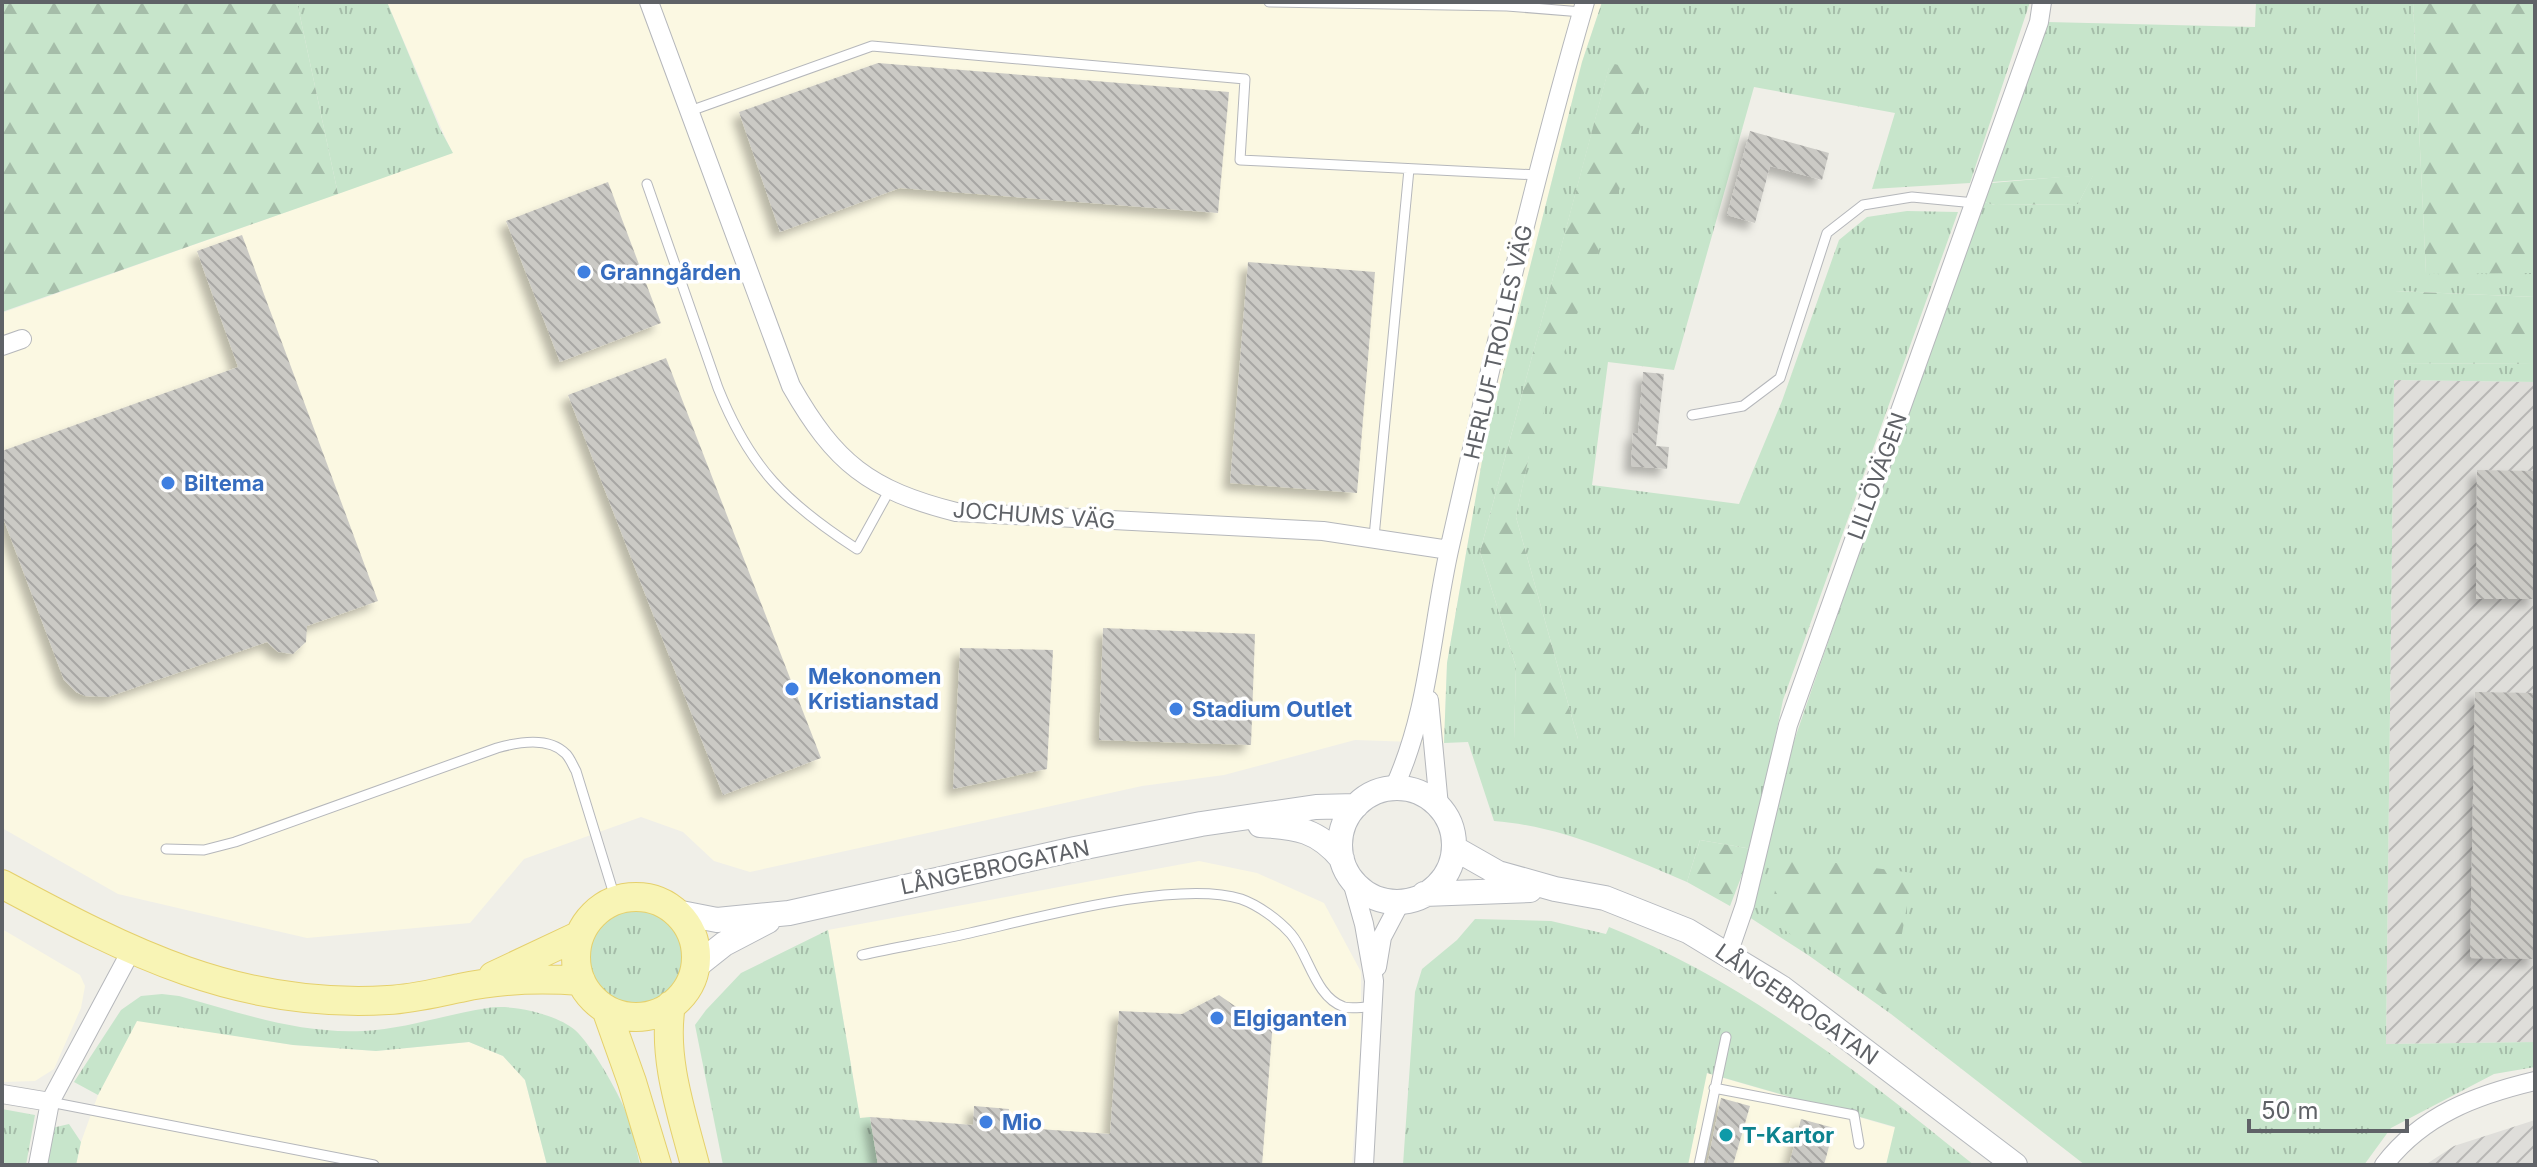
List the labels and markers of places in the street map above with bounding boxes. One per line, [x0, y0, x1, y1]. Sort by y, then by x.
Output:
place label: Granngården [600, 259, 741, 285]
marker: Granngården [575, 263, 593, 281]
place label: Biltema [184, 470, 265, 496]
marker: Biltema [159, 474, 177, 492]
place label: Mekonomen Kristianstad [808, 663, 941, 714]
marker: Mekonomen Kristianstad [783, 680, 801, 698]
place label: Stadium Outlet [1192, 696, 1352, 722]
marker: Stadium Outlet [1167, 700, 1185, 718]
place label: Elgiganten [1233, 1005, 1347, 1031]
marker: Elgiganten [1208, 1009, 1226, 1027]
place label: Mio [1002, 1109, 1042, 1135]
marker: Mio [977, 1113, 995, 1131]
place label: T-Kartor [1742, 1122, 1834, 1148]
marker: T-Kartor [1717, 1126, 1735, 1144]

